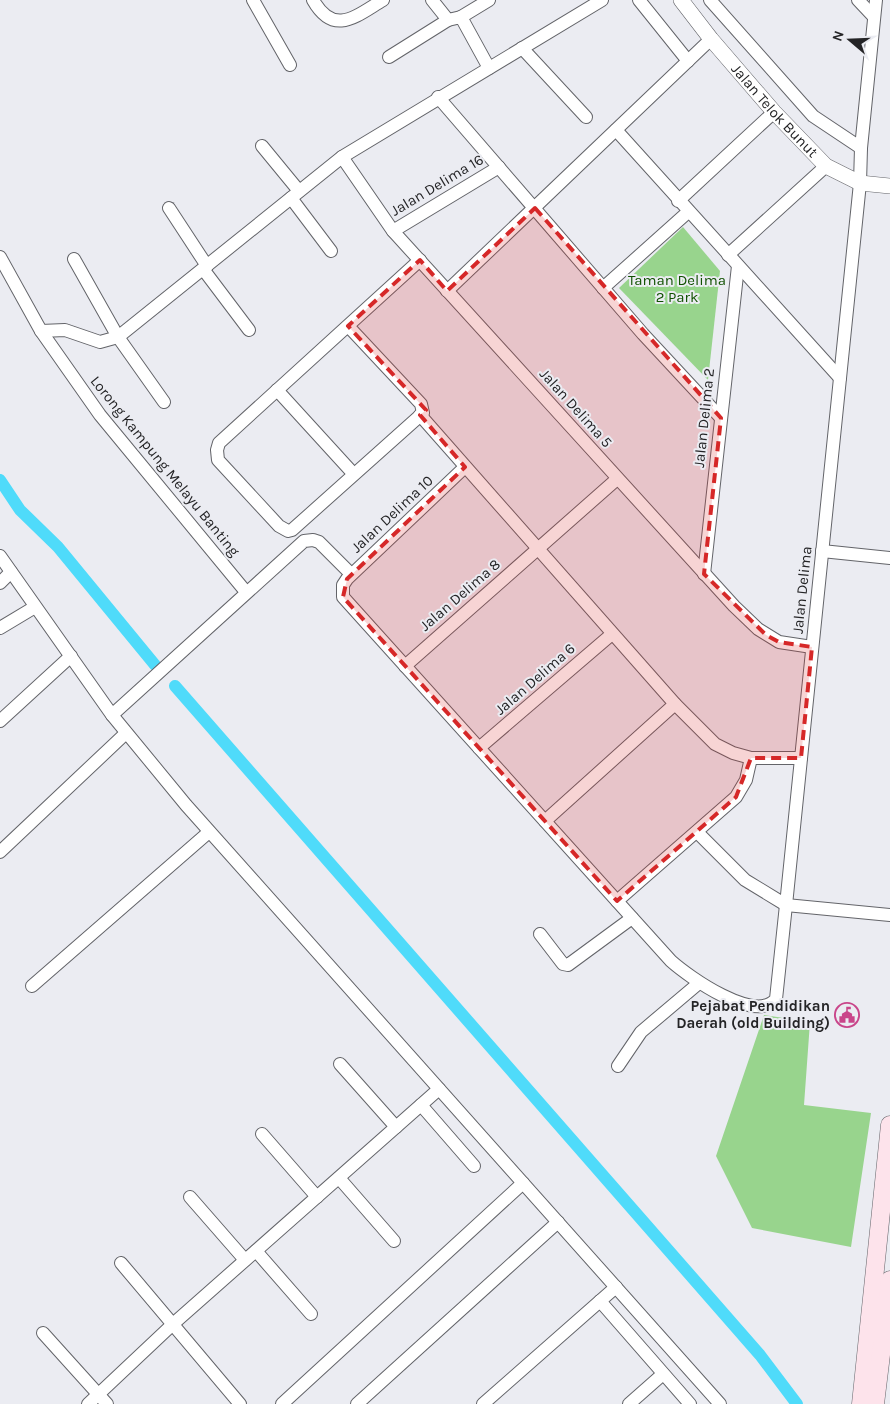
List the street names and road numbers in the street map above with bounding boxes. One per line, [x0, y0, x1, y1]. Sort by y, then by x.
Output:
street label: Jalan Telok Bunut [728, 60, 822, 161]
street label: Jalan Delima 16 [387, 150, 487, 220]
street label: Jalan Delima 5 [536, 365, 616, 451]
street label: Jalan Delima 2 [690, 367, 718, 469]
street label: Lorong Kampung Melayu Banting [87, 372, 244, 560]
street label: Jalan Delima 10 [347, 471, 437, 557]
street label: Jalan Delima [788, 545, 816, 635]
street label: Jalan Delima 8 [416, 555, 504, 635]
street label: Jalan Delima 6 [491, 639, 579, 719]

